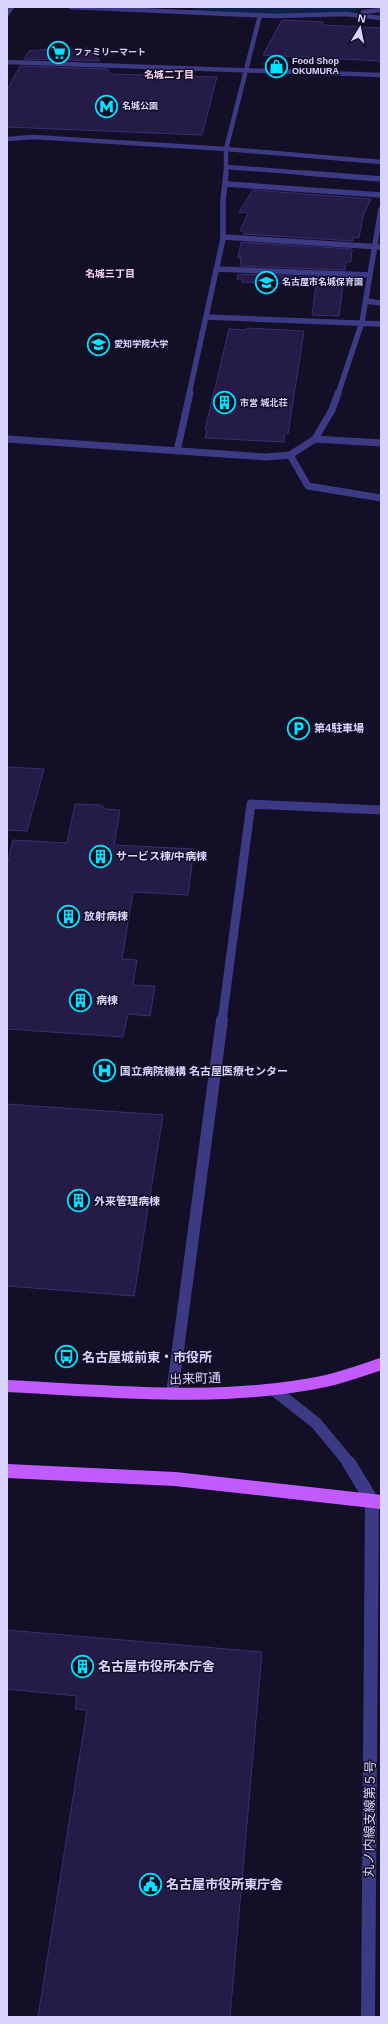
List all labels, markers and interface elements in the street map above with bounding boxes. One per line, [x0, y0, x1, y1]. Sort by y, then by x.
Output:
north arrow [340, 8, 380, 48]
text: N [357, 12, 367, 25]
supermarket icon: ファミリーマート [45, 39, 71, 65]
place label: ファミリーマート [74, 47, 146, 57]
shop icon: Food Shop OKUMURA [264, 53, 290, 79]
place label: Food Shop OKUMURA [292, 56, 339, 76]
district label: 名城二丁目 [144, 69, 194, 80]
metro station icon: 名城公園 [94, 93, 120, 119]
place label: 名城公園 [122, 100, 158, 111]
district label: 名城三丁目 [85, 268, 135, 279]
school or university icon: 名古屋市名城保育園 [254, 269, 280, 295]
place label: 名古屋市名城保育園 [282, 276, 363, 287]
school or university icon: 愛知学院大学 [86, 331, 112, 357]
place label: 愛知学院大学 [114, 339, 168, 349]
building icon: 市営 城北荘 [212, 390, 238, 416]
place label: 市営 城北荘 [240, 397, 288, 408]
parking icon: 第4駐車場 [285, 715, 311, 741]
place label: 第4駐車場 [314, 722, 364, 734]
building icon: サービス棟/中病棟 [88, 843, 114, 869]
place label: サービス棟/中病棟 [116, 850, 207, 862]
building icon: 放射病棟 [55, 903, 81, 929]
place label: 放射病棟 [84, 910, 128, 922]
building icon: 病棟 [67, 987, 93, 1013]
place label: 病棟 [96, 994, 118, 1006]
hospital icon: 国立病院機構 名古屋医療センター [92, 1058, 118, 1084]
place label: 国立病院機構 名古屋医療センター [120, 1065, 288, 1077]
building icon: 外来管理病棟 [65, 1188, 91, 1214]
place label: 外来管理病棟 [94, 1195, 160, 1207]
bus stop icon: 名古屋城前東・市役所 [53, 1344, 79, 1370]
place label: 名古屋城前東・市役所 [82, 1350, 212, 1365]
street label: 出来町通 [169, 1370, 221, 1387]
building icon: 名古屋市役所本庁舎 [69, 1653, 95, 1679]
place label: 名古屋市役所本庁舎 [98, 1659, 215, 1674]
street label: 丸ノ内線支線第５号 [361, 1760, 378, 1878]
public building icon: 名古屋市役所東庁舎 [137, 1871, 163, 1897]
place label: 名古屋市役所東庁舎 [166, 1877, 283, 1892]

